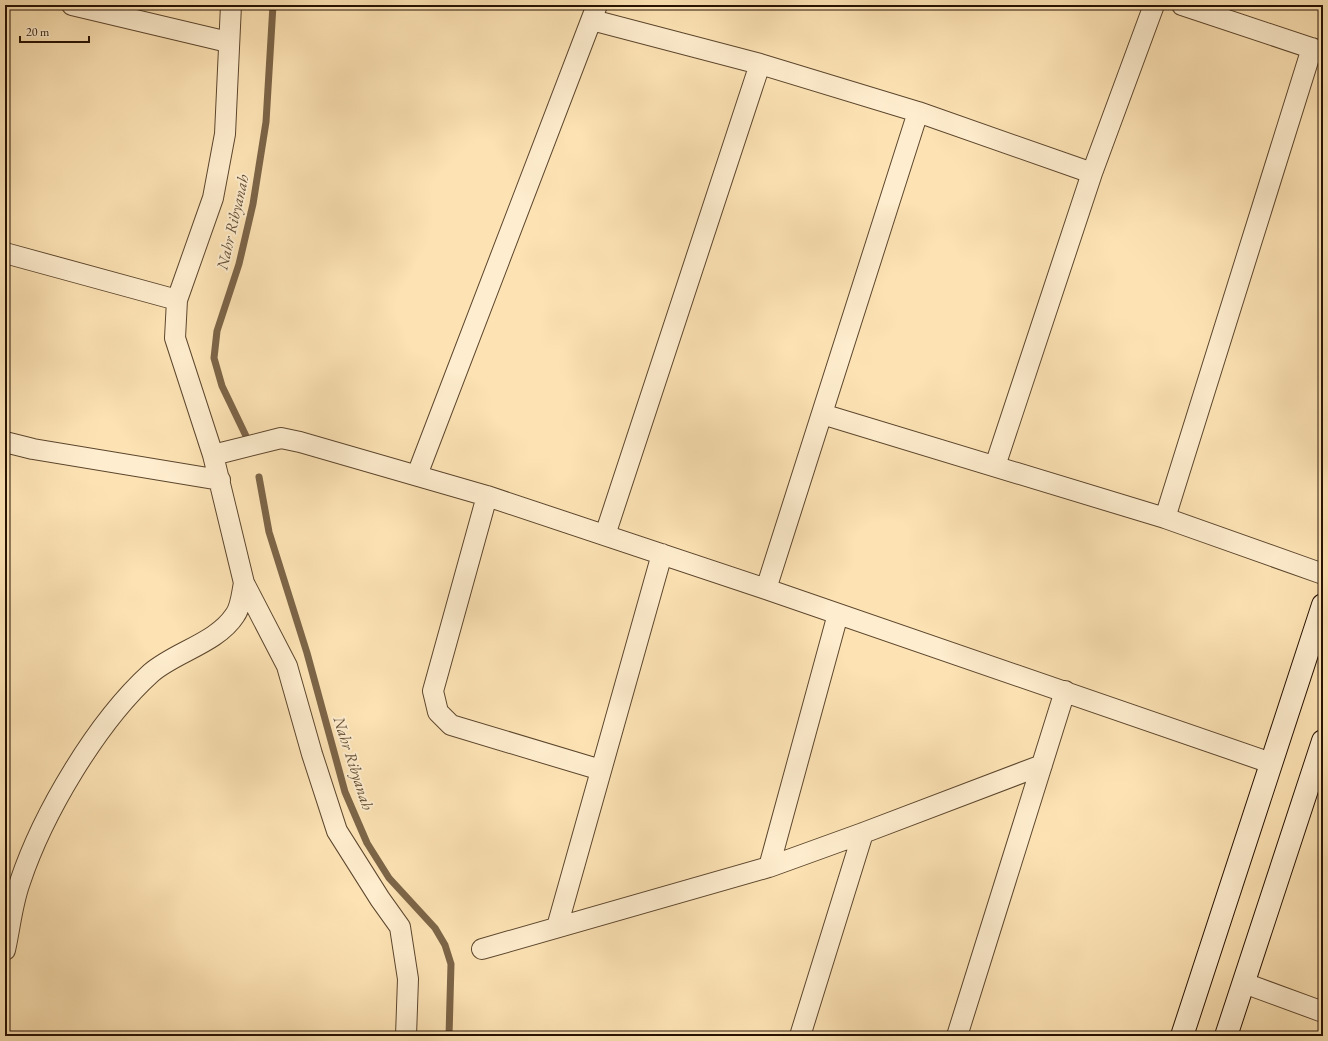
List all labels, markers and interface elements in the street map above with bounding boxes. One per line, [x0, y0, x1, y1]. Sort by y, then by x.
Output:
scale bar [20, 18, 89, 44]
text: 20 m [26, 24, 50, 40]
water label: Nahr Ribyanah [211, 172, 254, 273]
water label: Nahr Ribyanah [328, 713, 379, 813]

